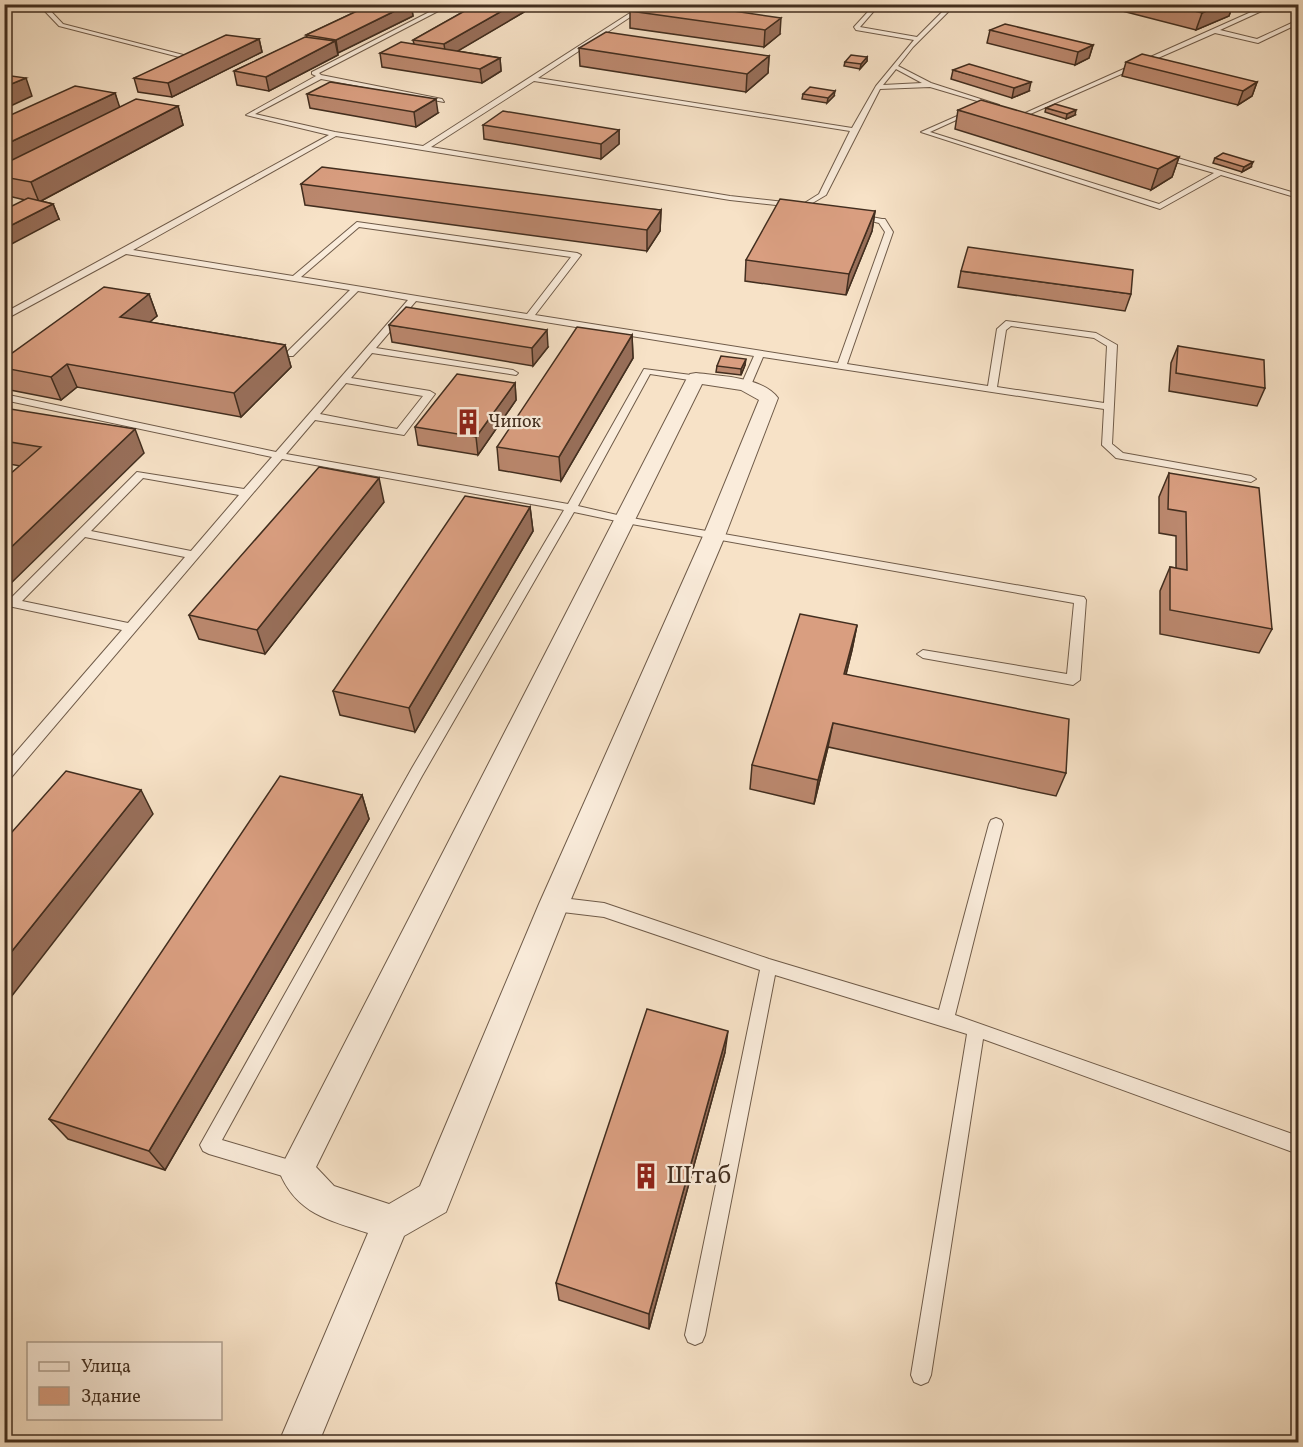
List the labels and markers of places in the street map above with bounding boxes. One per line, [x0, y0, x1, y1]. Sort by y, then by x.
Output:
building icon: Чипок [453, 407, 483, 437]
place label: Чипок [488, 410, 542, 435]
place label: Штаб [666, 1158, 731, 1194]
building icon: Штаб [631, 1161, 661, 1191]

